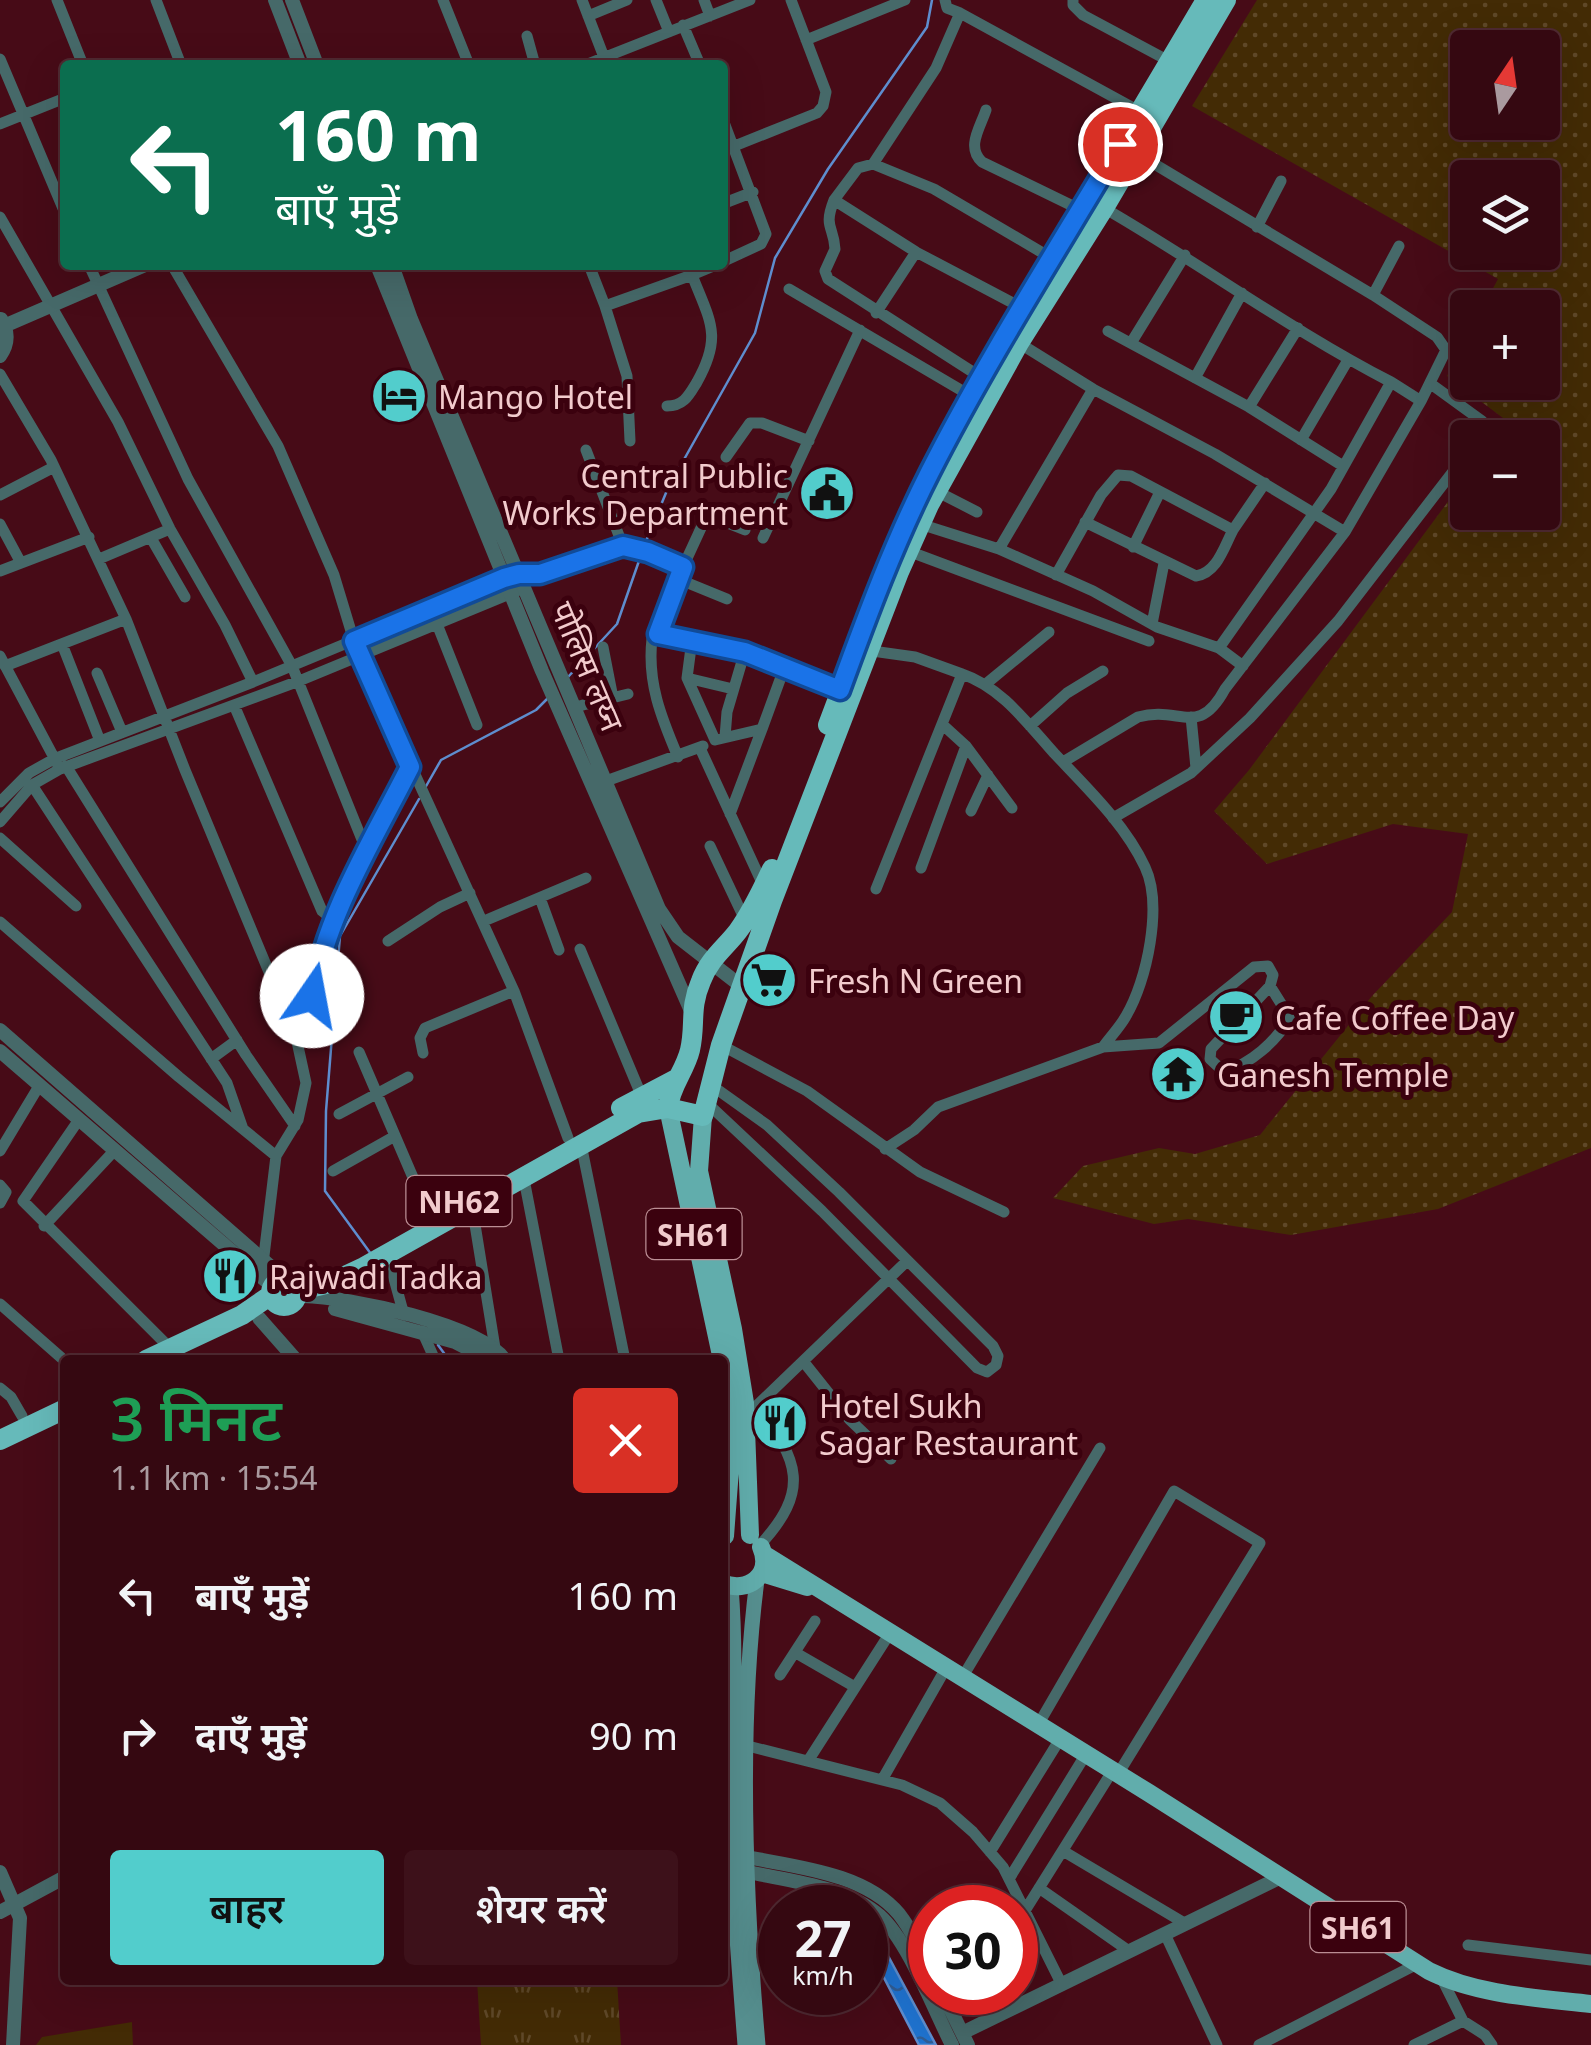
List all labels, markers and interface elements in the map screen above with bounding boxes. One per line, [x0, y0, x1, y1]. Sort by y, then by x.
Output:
north arrow [1450, 30, 1560, 140]
map controls [1450, 30, 1560, 530]
text: 160 m [275, 86, 482, 182]
icon: left [110, 100, 240, 230]
pin [1078, 102, 1163, 187]
icon: arrive [1093, 117, 1148, 172]
button: layers [1450, 160, 1560, 270]
text: बाएँ मुड़ें [275, 177, 400, 238]
button: + [1450, 290, 1560, 400]
hotel icon: Mango Hotel [369, 366, 429, 426]
place label: Mango Hotel [438, 375, 633, 418]
button: − [1450, 420, 1560, 530]
place label: Central Public Works Department [502, 454, 788, 534]
public building icon: Central Public Works Department [797, 463, 857, 523]
street label: पोलिस लय्न [542, 595, 635, 738]
position arrow [260, 944, 364, 1048]
supermarket icon: Fresh N Green [739, 950, 799, 1010]
place label: Fresh N Green [808, 959, 1023, 1002]
cafe icon: Cafe Coffee Day [1206, 987, 1266, 1047]
place label: Cafe Coffee Day [1275, 996, 1515, 1039]
temple icon: Ganesh Temple [1148, 1044, 1208, 1104]
place label: Ganesh Temple [1217, 1053, 1449, 1096]
road number: NH62 [406, 1176, 512, 1226]
road number: SH61 [646, 1209, 742, 1259]
restaurant icon: Rajwadi Tadka [200, 1246, 260, 1306]
place label: Rajwadi Tadka [269, 1255, 482, 1298]
text: 3 मिनट [110, 1377, 282, 1459]
place label: Hotel Sukh Sagar Restaurant [819, 1384, 1078, 1464]
button: close [573, 1388, 678, 1493]
restaurant icon: Hotel Sukh Sagar Restaurant [750, 1393, 810, 1453]
text: 1.1 km · 15:54 [110, 1456, 318, 1499]
icon: left [110, 1568, 165, 1623]
text: बाएँ मुड़ें [195, 1569, 309, 1621]
text: 160 m [567, 1569, 678, 1621]
icon: right [110, 1708, 165, 1763]
text: दाएँ मुड़ें [195, 1709, 307, 1761]
text: 90 m [589, 1709, 678, 1761]
button: बाहर [110, 1850, 384, 1965]
button: शेयर करें [404, 1850, 678, 1965]
speed limit sign: 30 [908, 1885, 1038, 2015]
road number: SH61 [1310, 1902, 1406, 1952]
text: 27 [794, 1904, 852, 1972]
text: km/h [792, 1958, 854, 1992]

